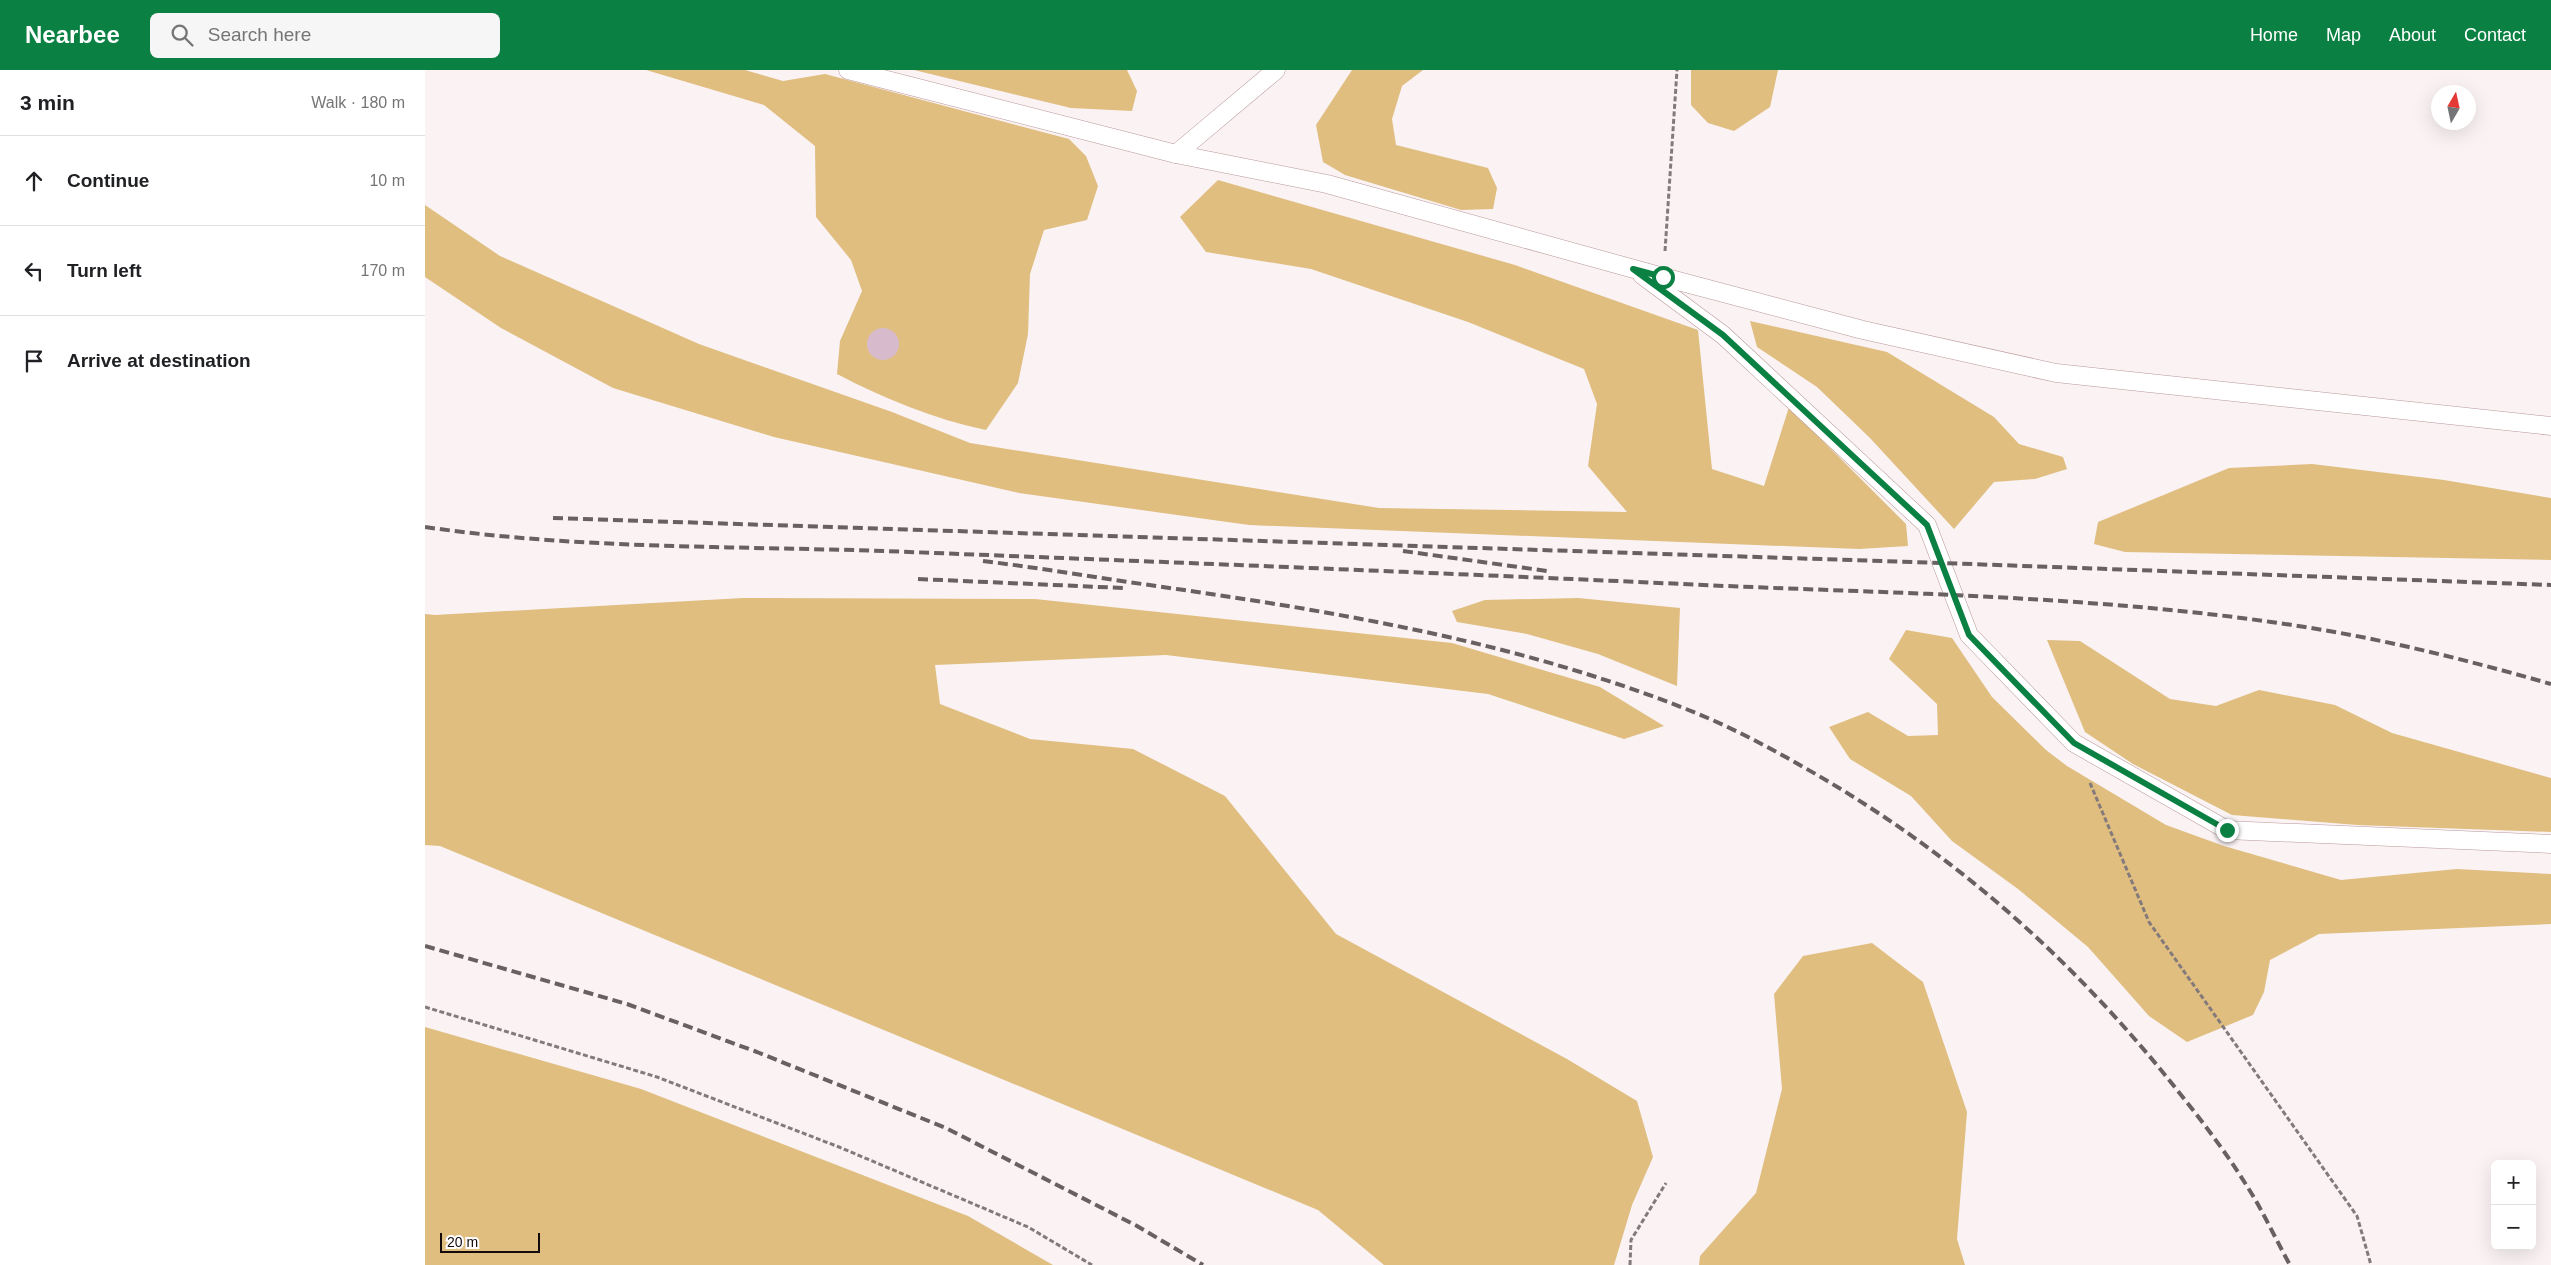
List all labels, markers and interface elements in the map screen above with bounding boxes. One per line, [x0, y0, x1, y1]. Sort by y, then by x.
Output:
search box [150, 13, 500, 58]
text: Nearbee [25, 21, 120, 48]
icon: search [168, 21, 196, 49]
text: Search here [208, 24, 311, 45]
text: Home [2250, 25, 2298, 45]
text: Map [2326, 25, 2361, 45]
text: About [2389, 25, 2436, 45]
text: Contact [2464, 25, 2526, 45]
north arrow [2431, 85, 2476, 130]
text: 3 min [20, 91, 75, 114]
text: Walk · 180 m [311, 94, 405, 111]
icon: ahead [20, 167, 48, 195]
text: Continue [67, 170, 149, 191]
text: 10 m [369, 172, 405, 189]
icon: left [20, 257, 48, 285]
text: Turn left [67, 260, 142, 281]
text: 170 m [361, 262, 405, 279]
route start [1652, 266, 1675, 289]
icon: arrive [20, 347, 48, 375]
text: Arrive at destination [67, 350, 251, 371]
route end [2216, 819, 2239, 842]
map controls [2491, 1160, 2536, 1250]
button: + [2491, 1160, 2536, 1205]
button: − [2491, 1205, 2536, 1250]
scale bar [440, 1230, 540, 1253]
text: 20 m [447, 1234, 478, 1250]

